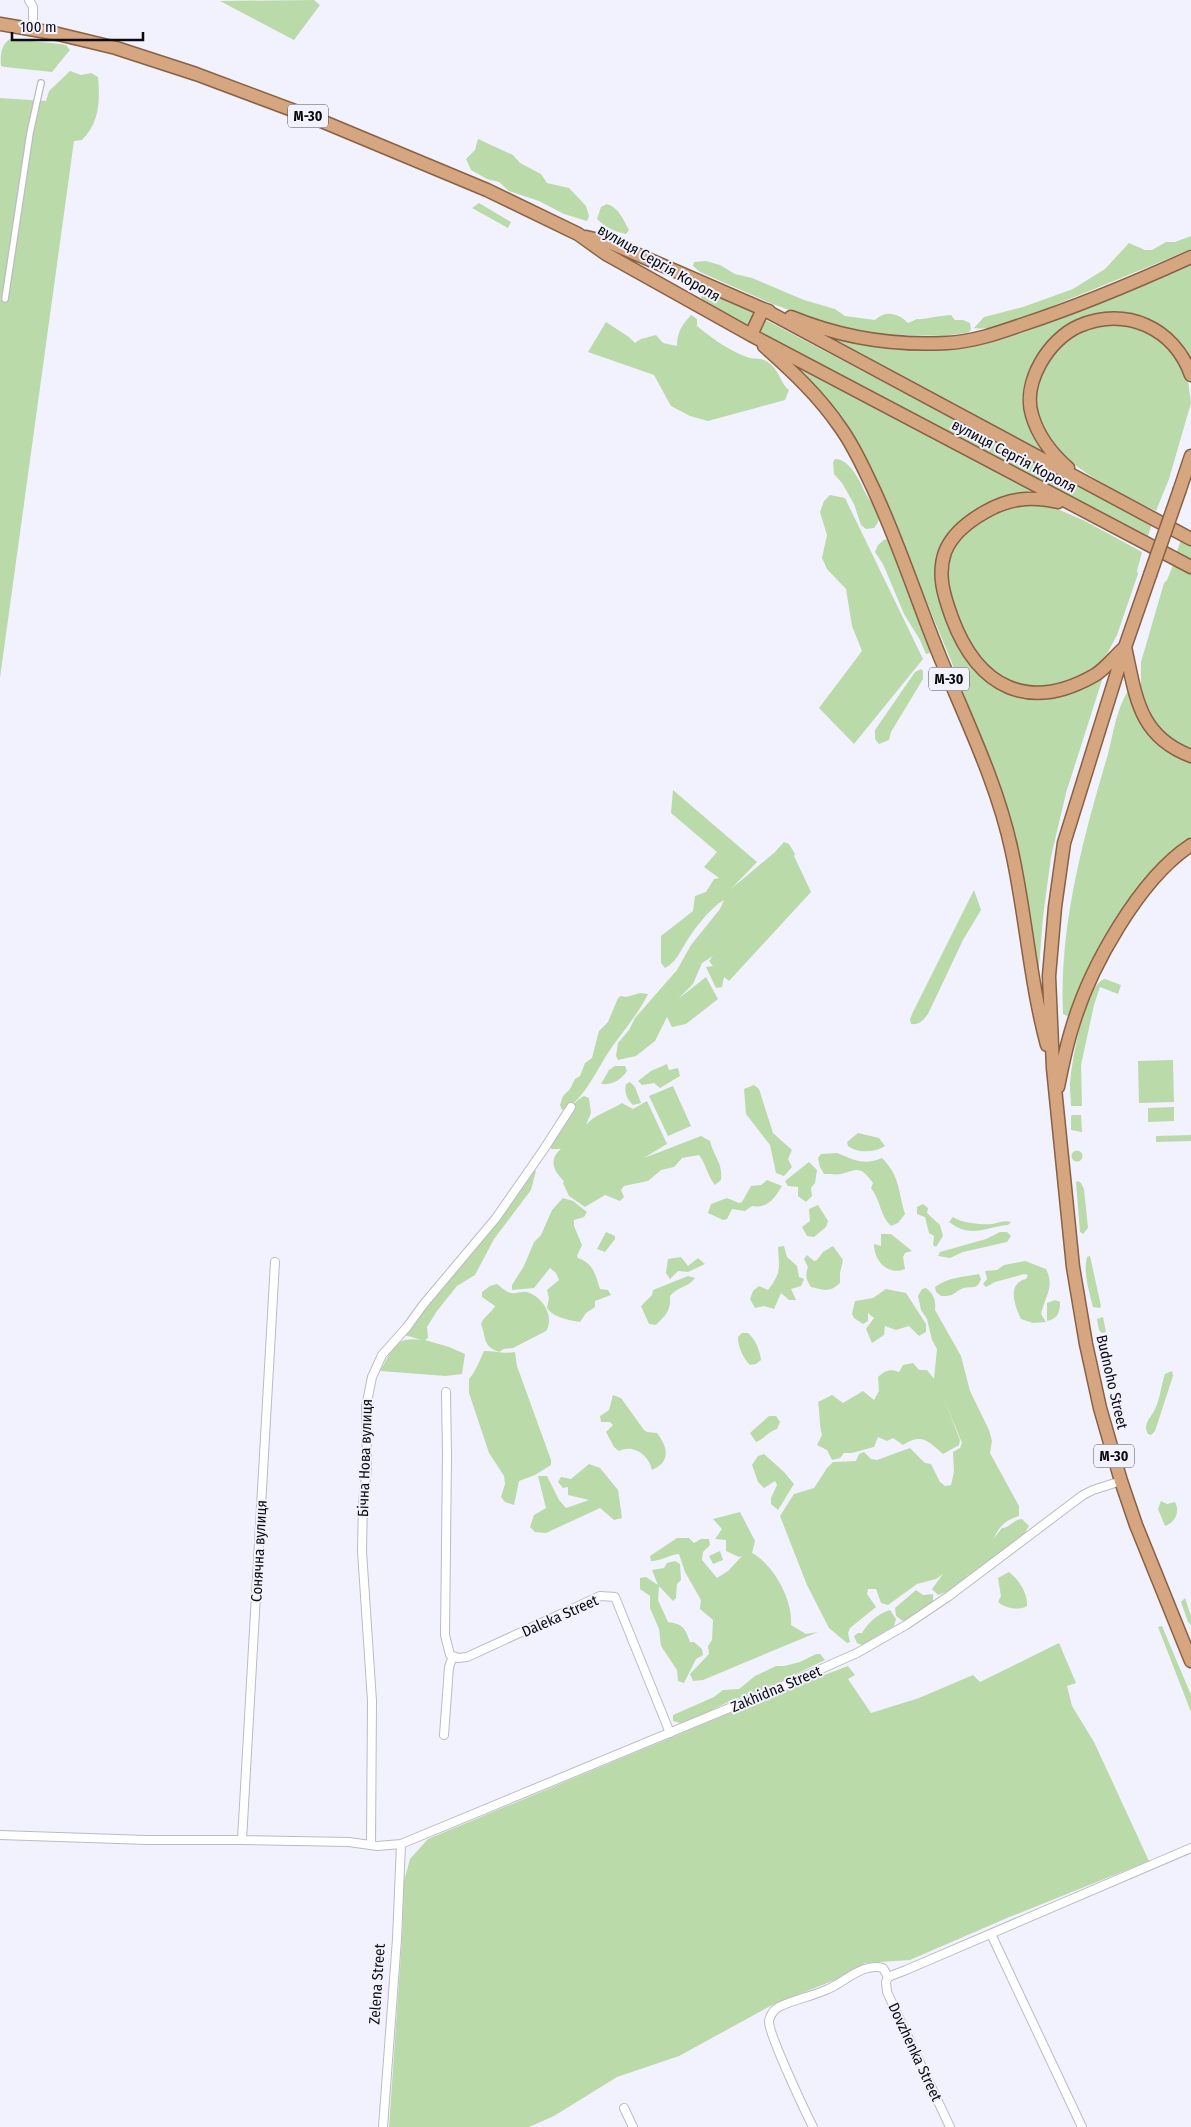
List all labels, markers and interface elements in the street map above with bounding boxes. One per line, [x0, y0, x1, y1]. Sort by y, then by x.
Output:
scale bar [12, 10, 144, 42]
text: 100 m [20, 18, 57, 36]
road number: М-30 [288, 104, 328, 128]
street label: вулиця Сергія Короля [595, 221, 723, 305]
street label: вулиця Сергія Короля [949, 416, 1079, 496]
road number: М-30 [929, 668, 969, 691]
street label: Budnoho Street [1092, 1333, 1132, 1431]
street label: Бічна Нова вулиця [354, 1399, 376, 1517]
road number: М-30 [1094, 1444, 1134, 1468]
street label: Сонячна вулиця [247, 1500, 271, 1602]
street label: Daleka Street [519, 1591, 601, 1641]
street label: Zakhidna Street [728, 1662, 824, 1716]
street label: Zelena Street [365, 1943, 389, 2025]
street label: Dovzhenka Street [884, 2000, 946, 2104]

